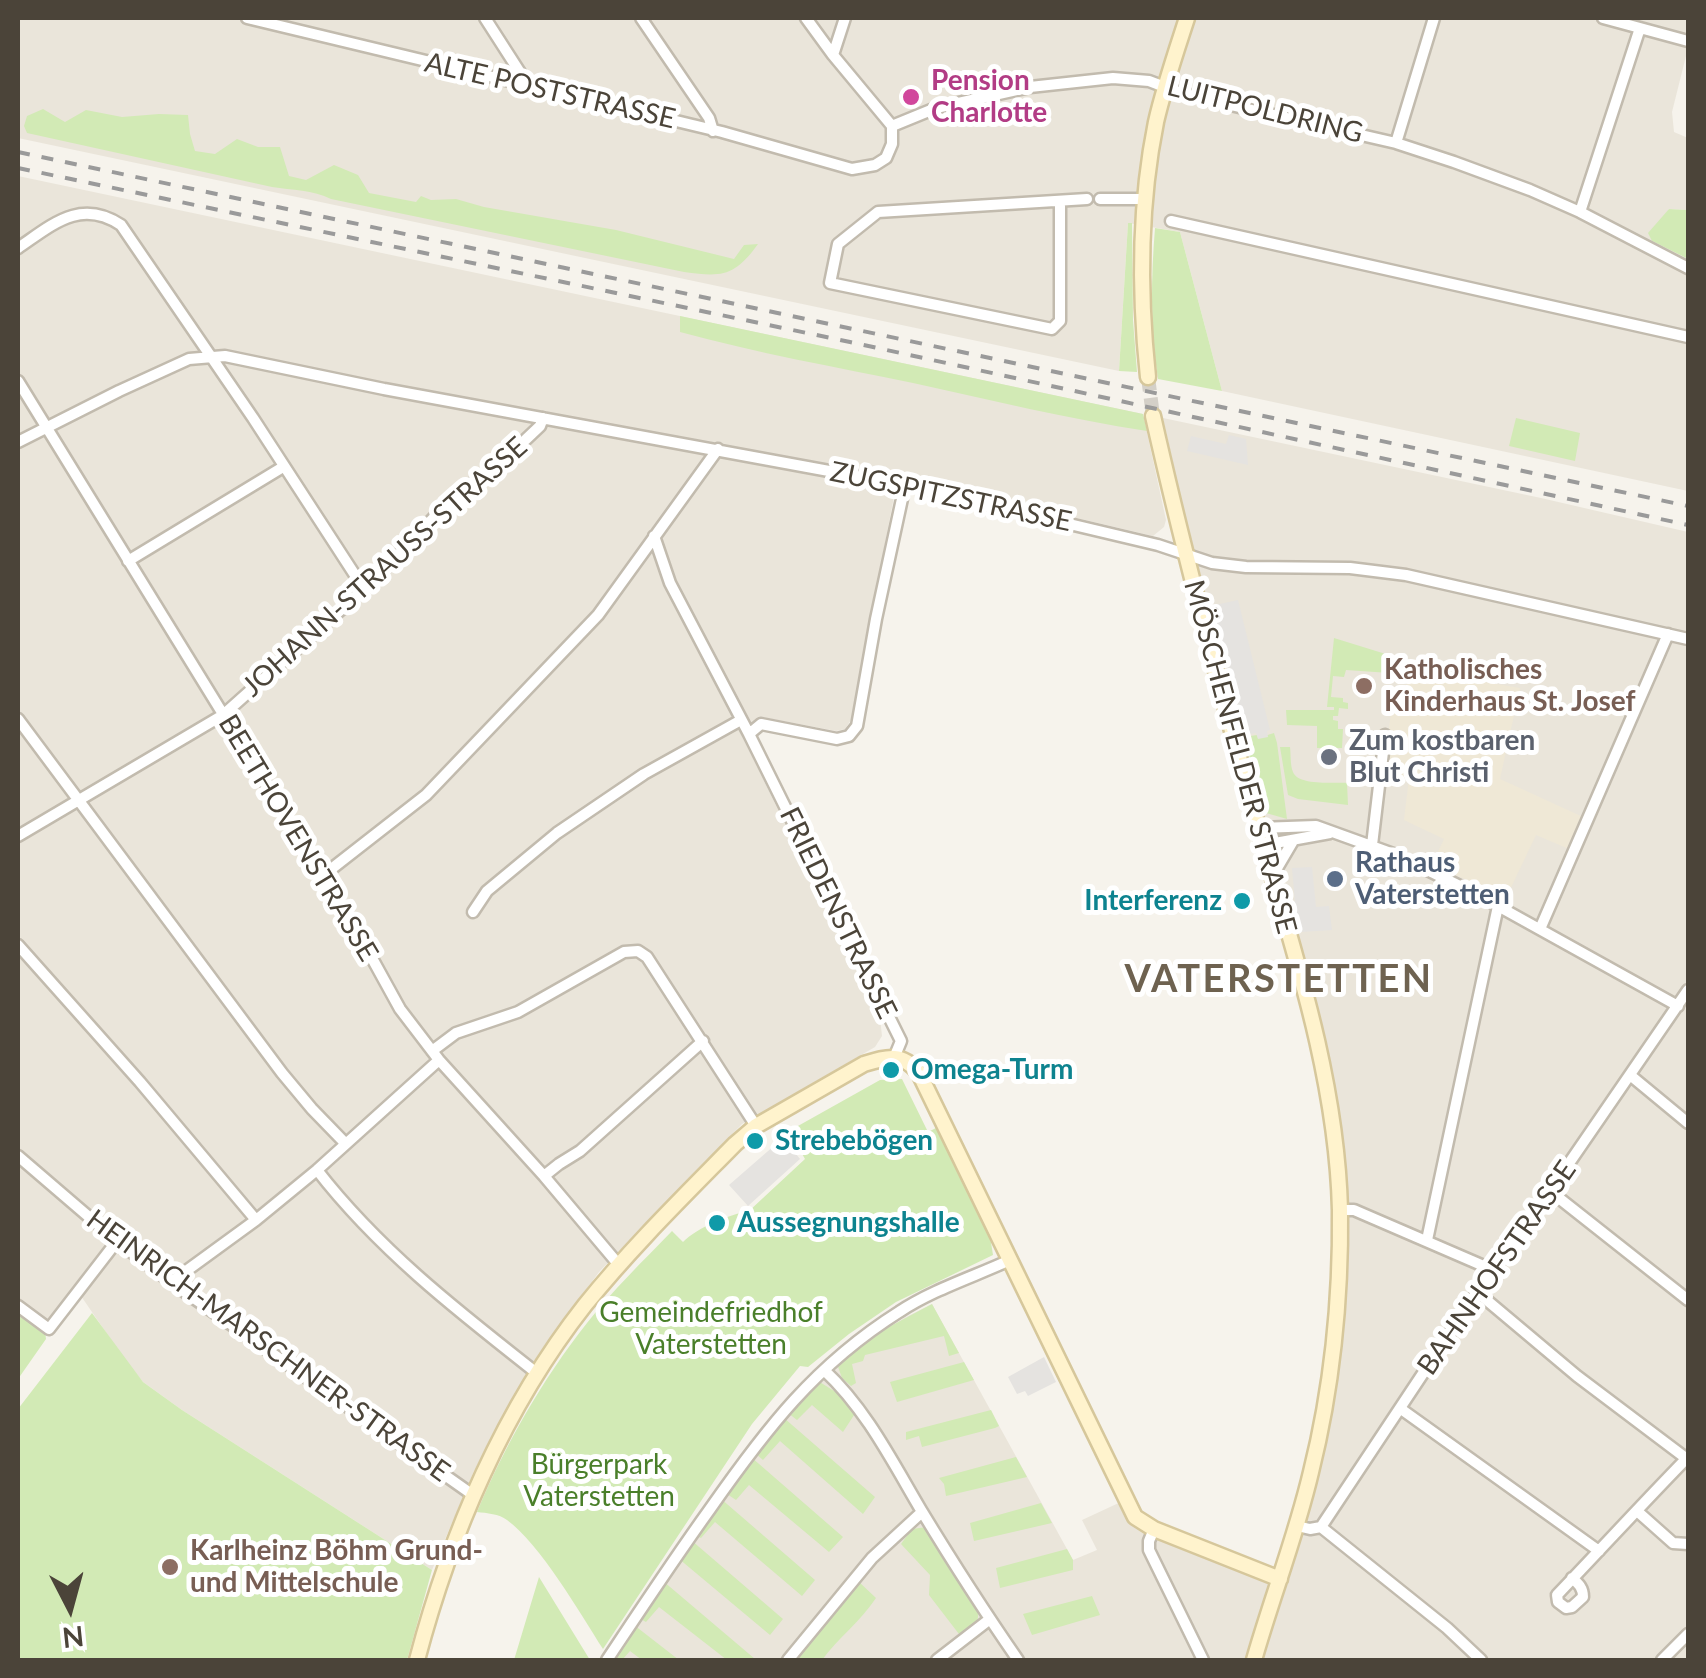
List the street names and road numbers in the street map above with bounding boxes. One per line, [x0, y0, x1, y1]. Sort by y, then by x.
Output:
street label: ALTE POSTSTRASSE [421, 46, 679, 136]
street label: LUITPOLDRING [1164, 69, 1366, 151]
street label: JOHANN-STRAUSS-STRASSE [236, 430, 534, 704]
street label: ZUGSPITZSTRASSE [827, 455, 1075, 539]
street label: MÖSCHENFELDER STRASSE [1177, 577, 1303, 937]
street label: BEETHOVENSTRASSE [211, 709, 385, 967]
street label: FRIEDENSTRASSE [772, 802, 904, 1024]
street label: BAHNHOFSTRASSE [1411, 1155, 1583, 1381]
street label: HEINRICH-MARSCHNER-STRASSE [80, 1203, 456, 1489]

